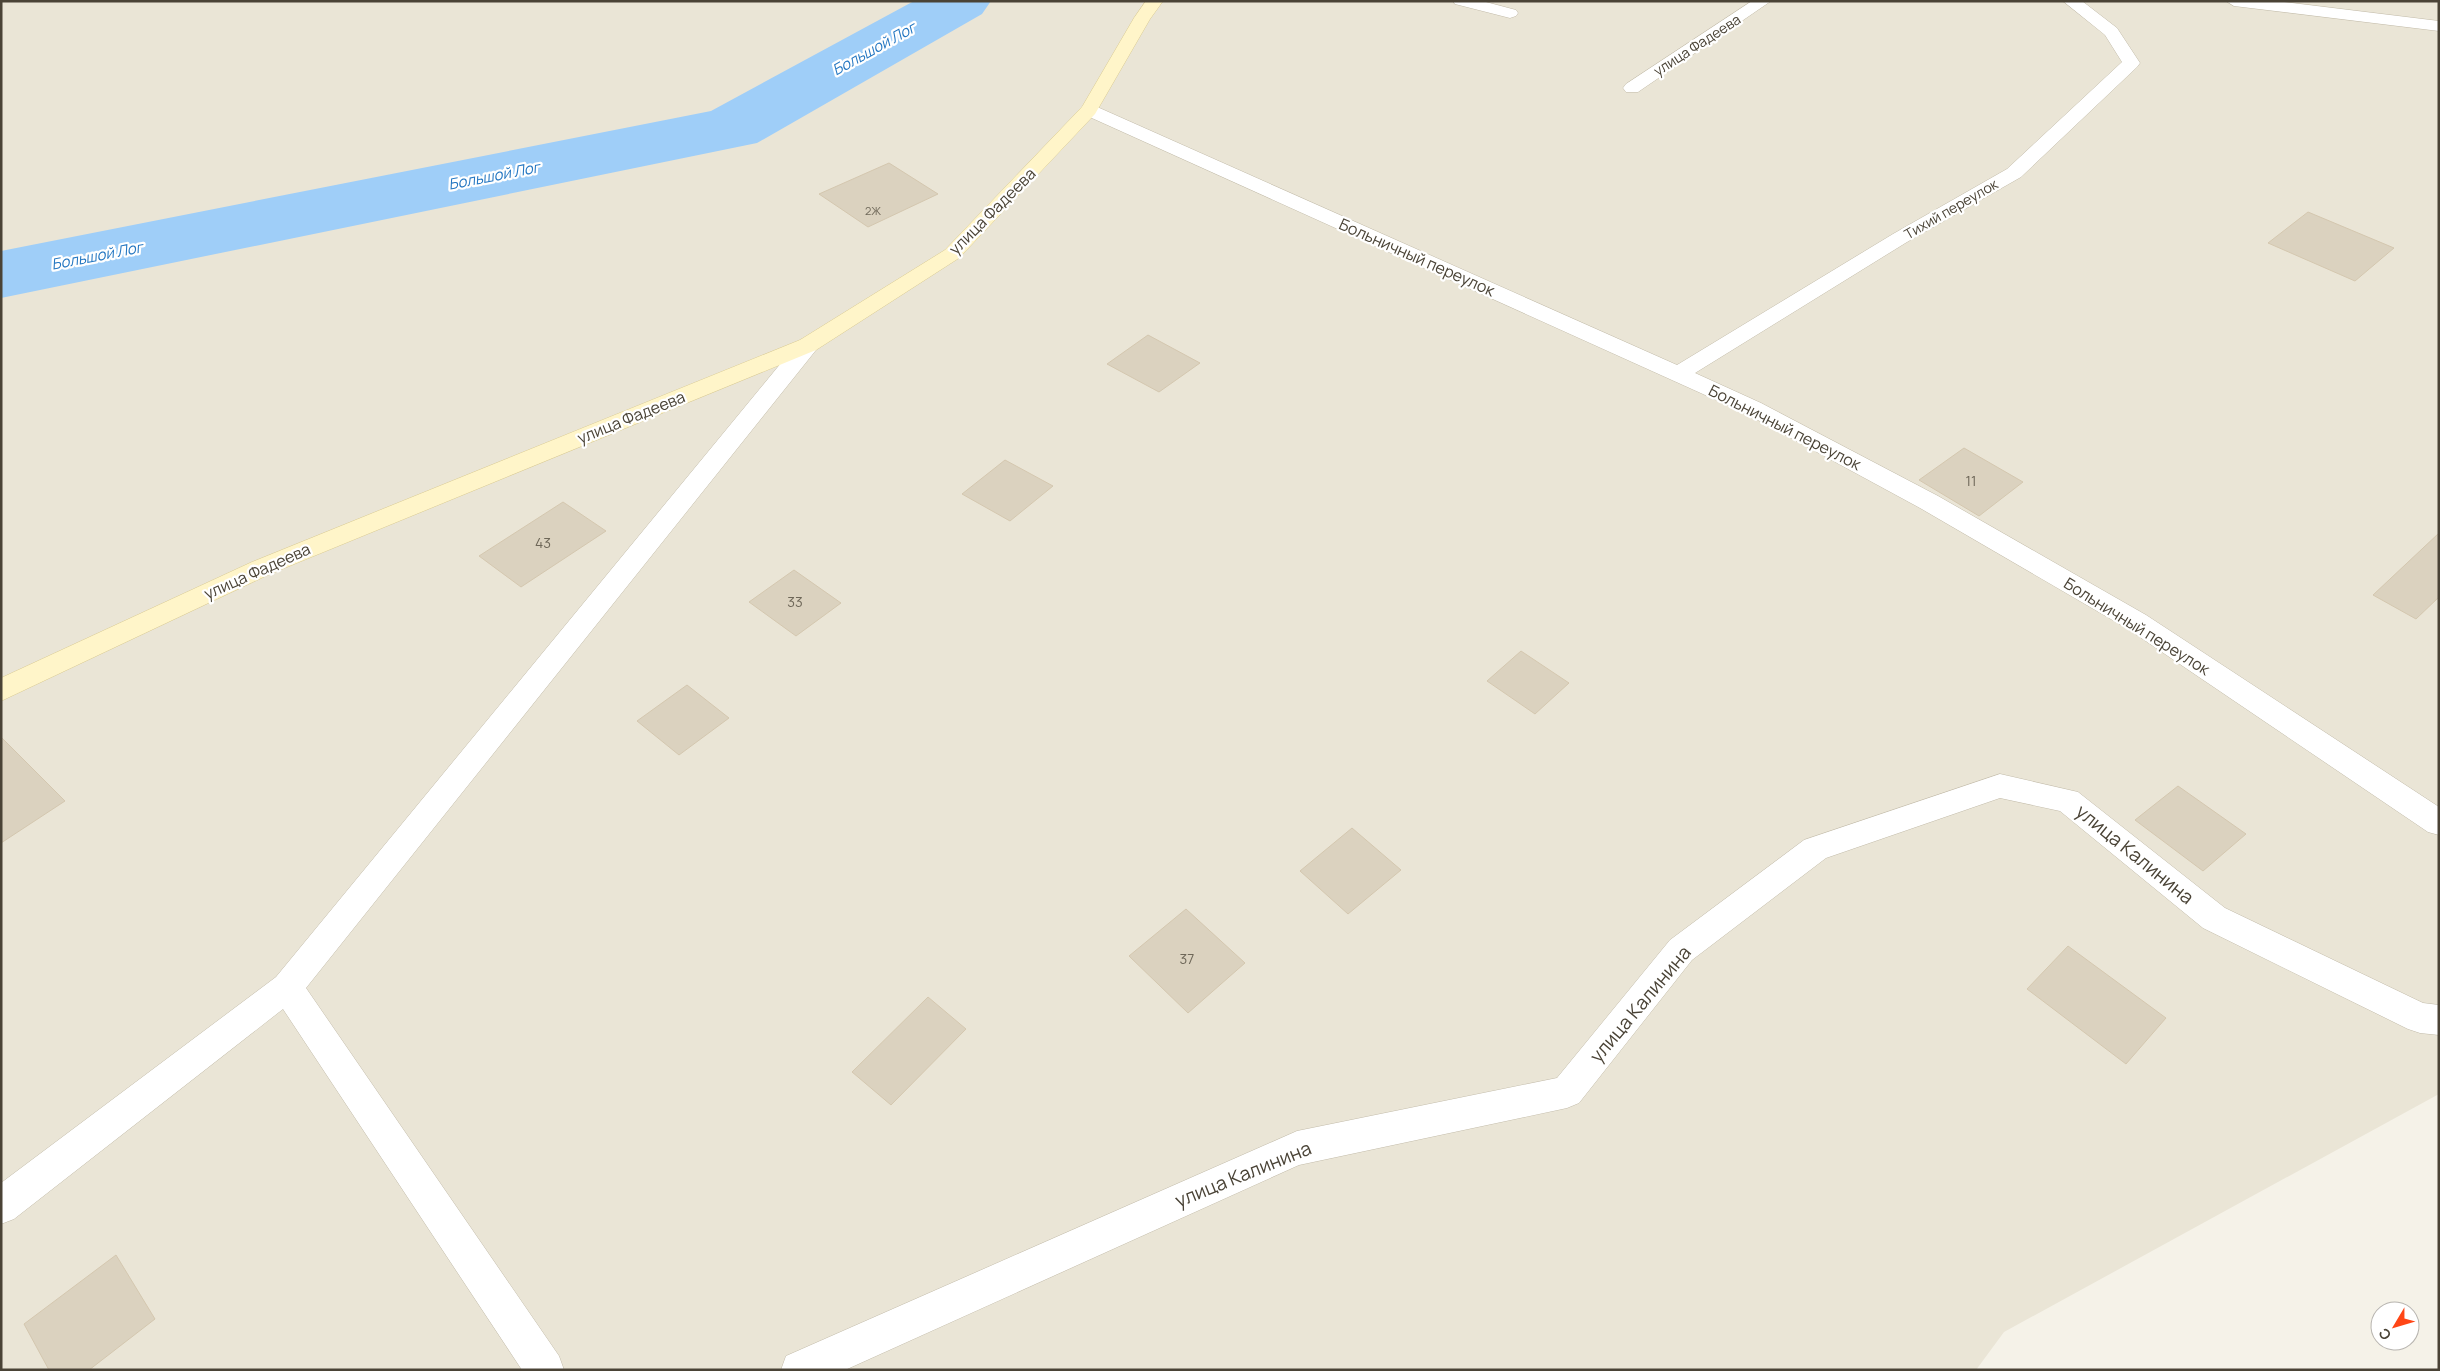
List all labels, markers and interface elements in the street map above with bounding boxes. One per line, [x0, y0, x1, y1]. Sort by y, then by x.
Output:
street label: улица Фадеева [1650, 9, 1744, 80]
water label: Большой Лог [828, 16, 921, 80]
water label: Большой Лог [447, 156, 543, 195]
street label: улица Фадеева [944, 163, 1040, 259]
street label: Тихий переулок [1900, 173, 2002, 243]
house number: 2Ж [865, 203, 881, 218]
street label: Больничный переулок [1336, 213, 1499, 302]
water label: Большой Лог [50, 236, 146, 275]
street label: Больничный переулок [1705, 379, 1866, 475]
street label: улица Фадеева [574, 385, 688, 449]
house number: 11 [1966, 471, 1976, 490]
house number: 43 [535, 533, 551, 552]
street label: улица Фадеева [200, 538, 314, 604]
street label: Больничный переулок [2060, 572, 2215, 680]
house number: 33 [787, 592, 803, 611]
street label: улица Калинина [2071, 798, 2199, 910]
street label: улица Калинина [1583, 940, 1697, 1068]
house number: 37 [1180, 949, 1194, 968]
street label: улица Калинина [1171, 1135, 1315, 1213]
north arrow [2370, 1301, 2420, 1351]
text: С [2374, 1324, 2395, 1344]

